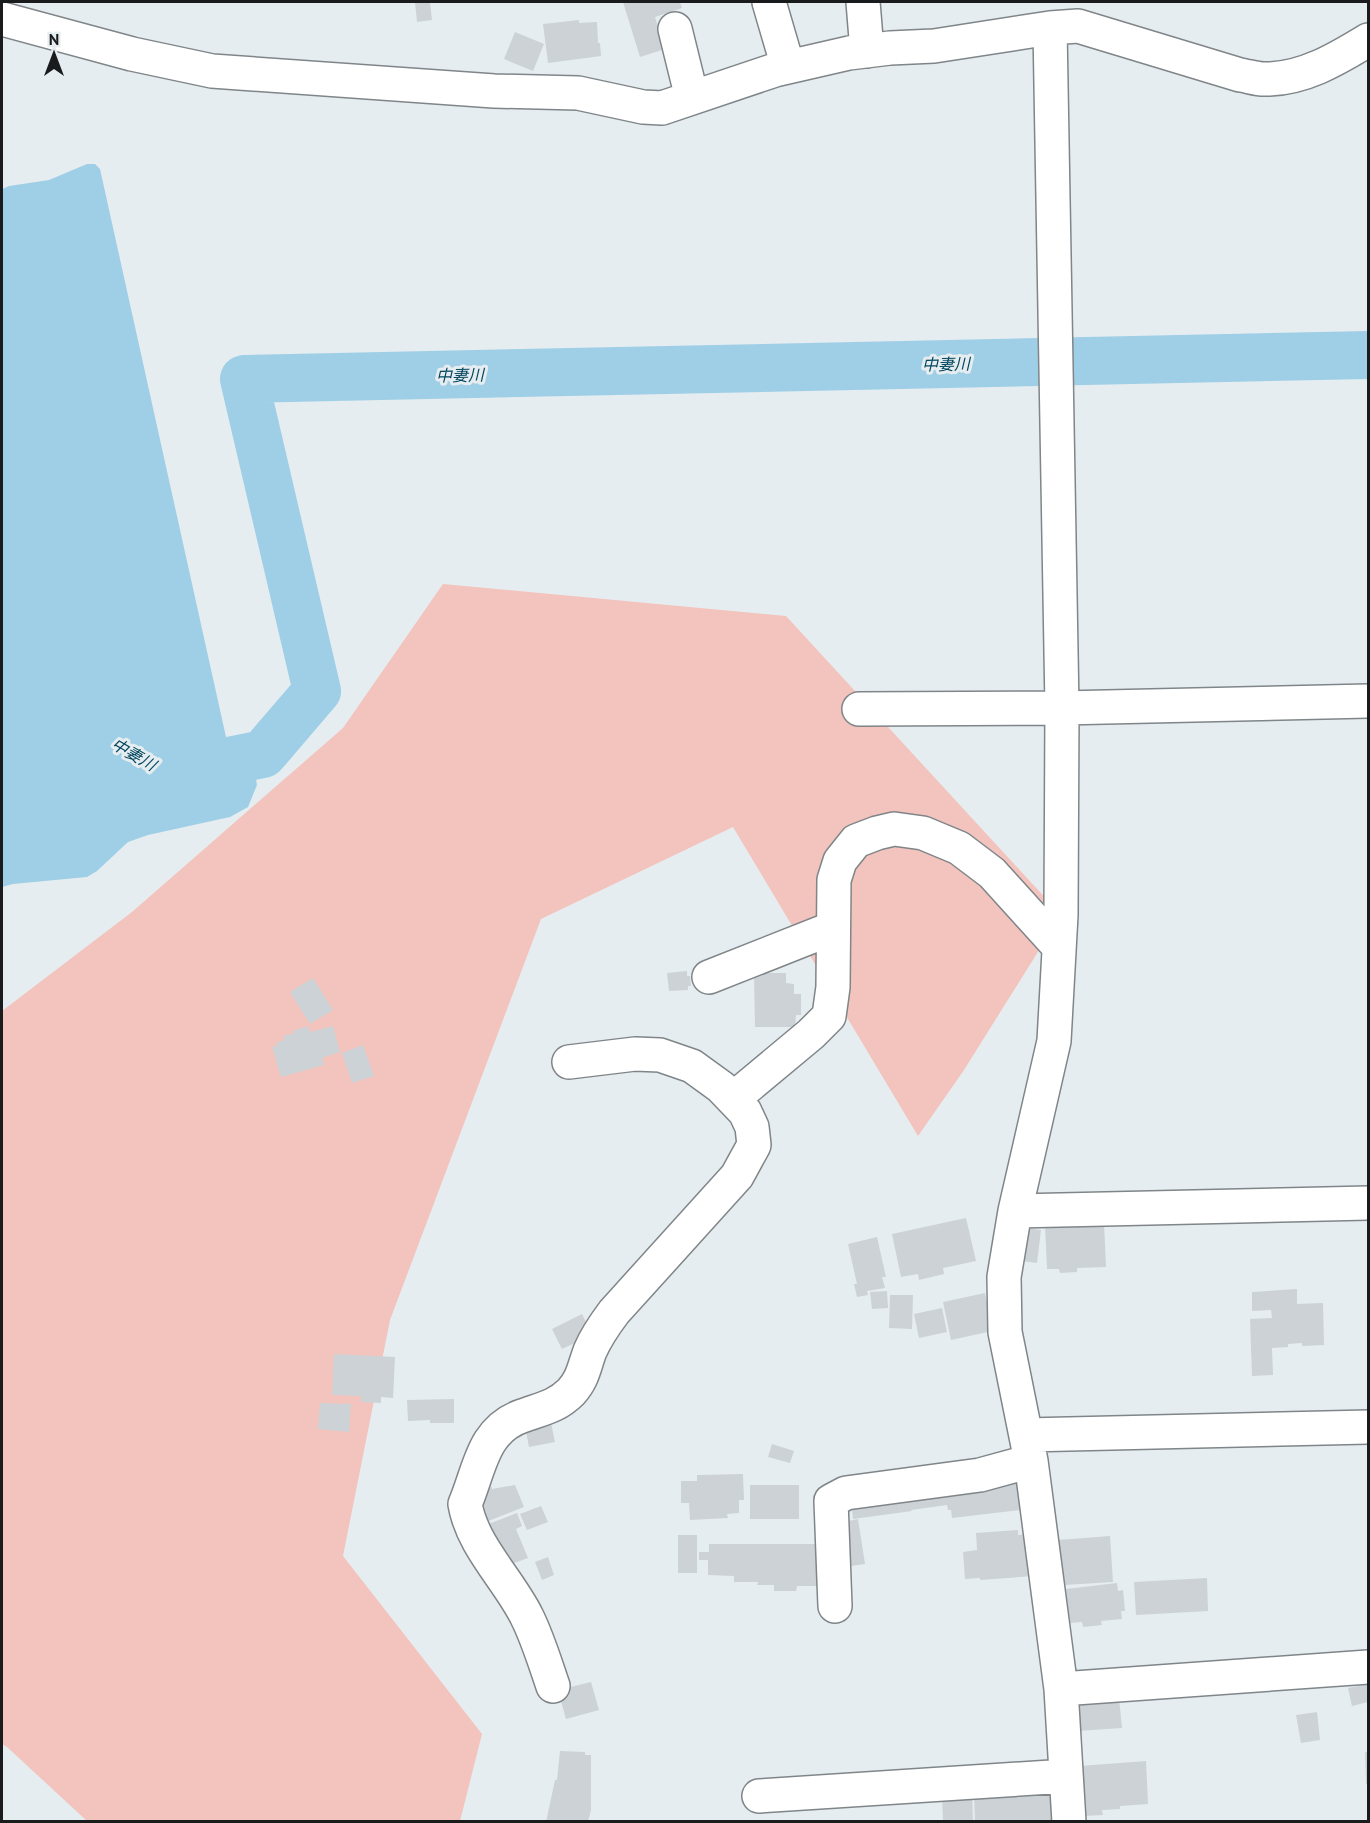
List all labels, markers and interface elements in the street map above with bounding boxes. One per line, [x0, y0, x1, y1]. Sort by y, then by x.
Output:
north arrow [24, 24, 84, 84]
text: N [49, 29, 59, 49]
water label: 中妻川 [922, 354, 972, 374]
water label: 中妻川 [436, 365, 486, 385]
water label: 中妻川 [108, 733, 162, 776]

